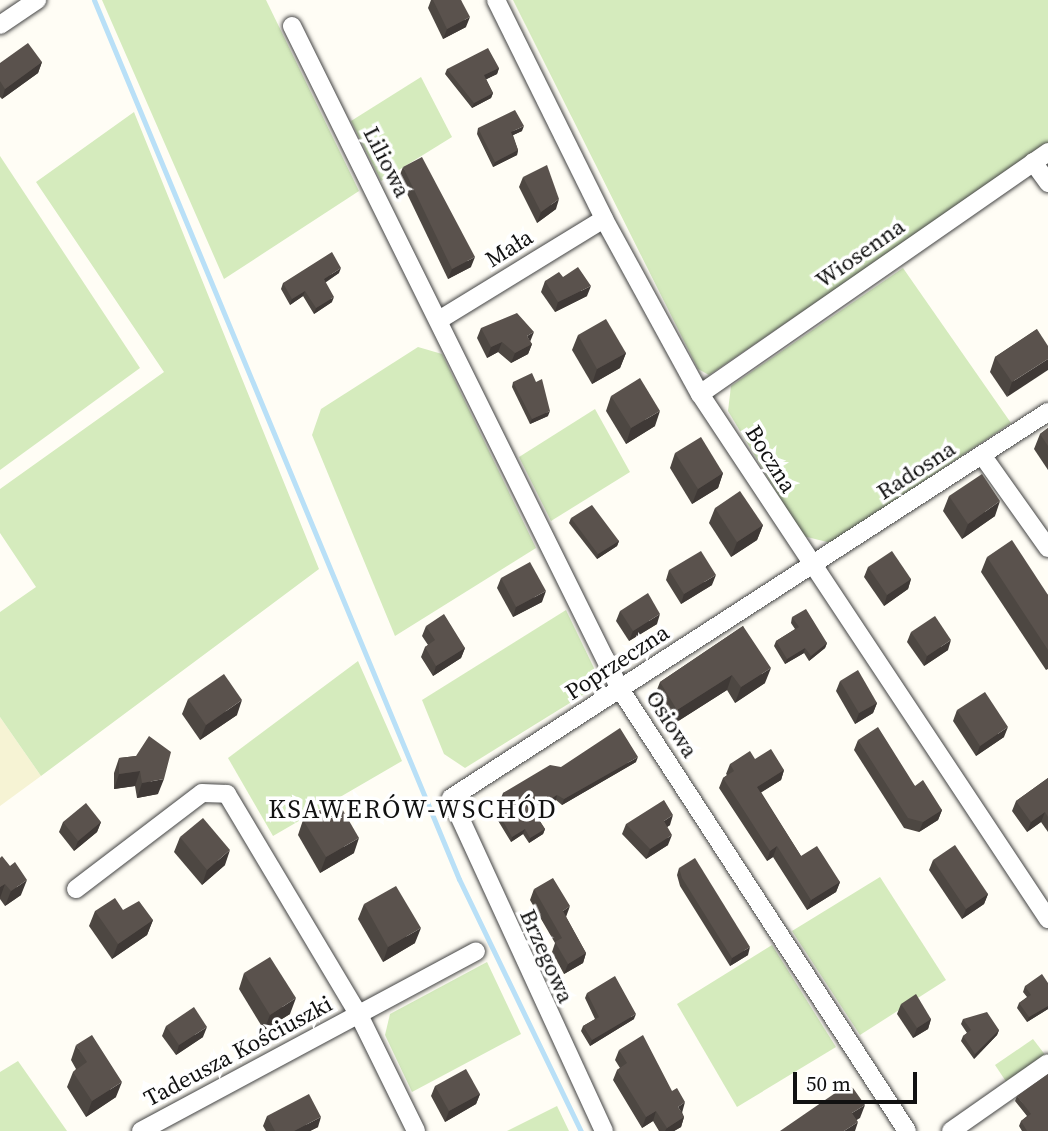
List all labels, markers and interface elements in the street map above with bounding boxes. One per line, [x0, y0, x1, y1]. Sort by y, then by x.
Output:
street label: Liliowa [357, 122, 417, 202]
street label: Wiosenna [810, 212, 910, 294]
street label: Mała [480, 223, 538, 273]
street label: Boczna [740, 420, 802, 498]
street label: Radosna [872, 434, 960, 506]
street label: Poprzeczna [560, 618, 674, 706]
street label: Osiowa [640, 685, 704, 763]
district label: KSAWERÓW-WSCHÓD [270, 794, 556, 826]
street label: Brzegowa [514, 905, 580, 1007]
street label: Tadeusza Kościuszki [139, 990, 337, 1112]
scale bar [796, 1058, 920, 1102]
text: 50 m [806, 1069, 851, 1098]

